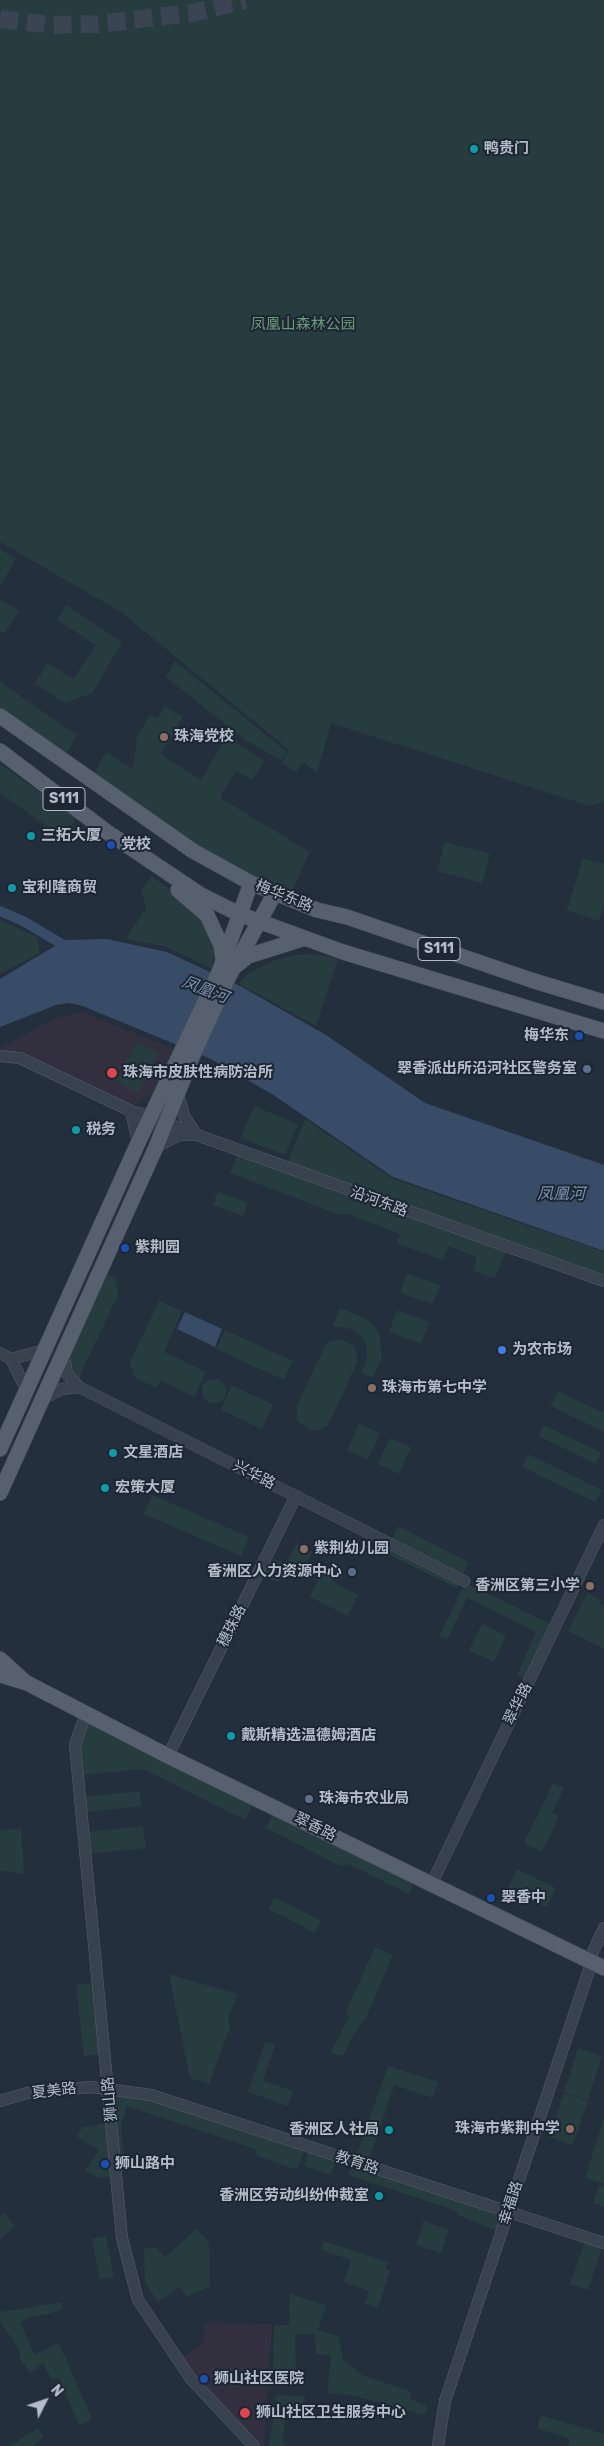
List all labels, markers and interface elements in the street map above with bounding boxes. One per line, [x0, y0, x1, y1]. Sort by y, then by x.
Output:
place label: 鸭贵门 [484, 140, 529, 158]
marker: 鸭贵门 [468, 143, 480, 155]
park label: 凤凰山森林公园 [251, 316, 355, 334]
place label: 珠海党校 [174, 728, 234, 746]
marker: 珠海党校 [158, 731, 170, 743]
road number: S111 [43, 788, 85, 811]
place label: 三拓大厦 [41, 827, 101, 845]
marker: 三拓大厦 [25, 830, 37, 842]
place label: 党校 [121, 836, 151, 854]
marker: 党校 [105, 839, 117, 851]
street label: 梅华东路 [253, 876, 315, 916]
place label: 宝利隆商贸 [22, 879, 97, 897]
marker: 宝利隆商贸 [6, 882, 18, 894]
road number: S111 [418, 938, 460, 961]
water label: 凤凰河 [179, 972, 231, 1008]
place label: 梅华东 [524, 1027, 569, 1045]
marker: 梅华东 [573, 1030, 585, 1042]
place label: 翠香派出所沿河社区警务室 [397, 1060, 577, 1078]
marker: 翠香派出所沿河社区警务室 [581, 1063, 593, 1075]
place label: 珠海市皮肤性病防治所 [123, 1064, 273, 1082]
marker: 珠海市皮肤性病防治所 [105, 1066, 119, 1080]
place label: 税务 [86, 1121, 116, 1139]
marker: 税务 [70, 1124, 82, 1136]
street label: 沿河东路 [348, 1183, 410, 1221]
water label: 凤凰河 [537, 1184, 585, 1204]
place label: 紫荆园 [135, 1239, 180, 1257]
marker: 紫荆园 [119, 1242, 131, 1254]
place label: 为农市场 [512, 1341, 572, 1359]
marker: 为农市场 [496, 1344, 508, 1356]
place label: 珠海市第七中学 [382, 1379, 487, 1397]
marker: 珠海市第七中学 [366, 1382, 378, 1394]
place label: 文星酒店 [123, 1444, 183, 1462]
marker: 文星酒店 [107, 1447, 119, 1459]
street label: 兴华路 [230, 1457, 278, 1493]
place label: 宏策大厦 [115, 1479, 175, 1497]
marker: 宏策大厦 [99, 1482, 111, 1494]
place label: 紫荆幼儿园 [314, 1540, 389, 1558]
marker: 紫荆幼儿园 [298, 1543, 310, 1555]
place label: 香洲区人力资源中心 [207, 1563, 342, 1581]
marker: 香洲区人力资源中心 [346, 1566, 358, 1578]
place label: 香洲区第三小学 [475, 1577, 580, 1595]
marker: 香洲区第三小学 [584, 1580, 596, 1592]
street label: 穗珠路 [214, 1602, 250, 1650]
street label: 翠华路 [500, 1680, 536, 1728]
place label: 戴斯精选温德姆酒店 [241, 1727, 376, 1745]
marker: 戴斯精选温德姆酒店 [225, 1730, 237, 1742]
place label: 珠海市农业局 [319, 1790, 409, 1808]
marker: 珠海市农业局 [303, 1793, 315, 1805]
street label: 翠香路 [291, 1809, 339, 1845]
place label: 翠香中 [501, 1889, 546, 1907]
marker: 翠香中 [485, 1892, 497, 1904]
street label: 狮山路 [99, 2076, 121, 2122]
street label: 夏美路 [31, 2079, 77, 2103]
place label: 珠海市紫荆中学 [455, 2120, 560, 2138]
place label: 香洲区人社局 [289, 2121, 379, 2139]
marker: 珠海市紫荆中学 [564, 2123, 576, 2135]
marker: 香洲区人社局 [383, 2124, 395, 2136]
street label: 教育路 [333, 2147, 381, 2179]
place label: 狮山路中 [115, 2155, 175, 2173]
marker: 狮山路中 [99, 2158, 111, 2170]
street label: 幸福路 [495, 2179, 527, 2227]
place label: 香洲区劳动纠纷仲裁室 [219, 2187, 369, 2205]
marker: 香洲区劳动纠纷仲裁室 [373, 2190, 385, 2202]
place label: 狮山社区医院 [214, 2370, 304, 2388]
marker: 狮山社区医院 [198, 2373, 210, 2385]
north arrow [20, 2376, 70, 2426]
text: N [47, 2381, 66, 2400]
place label: 狮山社区卫生服务中心 [256, 2404, 406, 2422]
marker: 狮山社区卫生服务中心 [238, 2406, 252, 2420]

